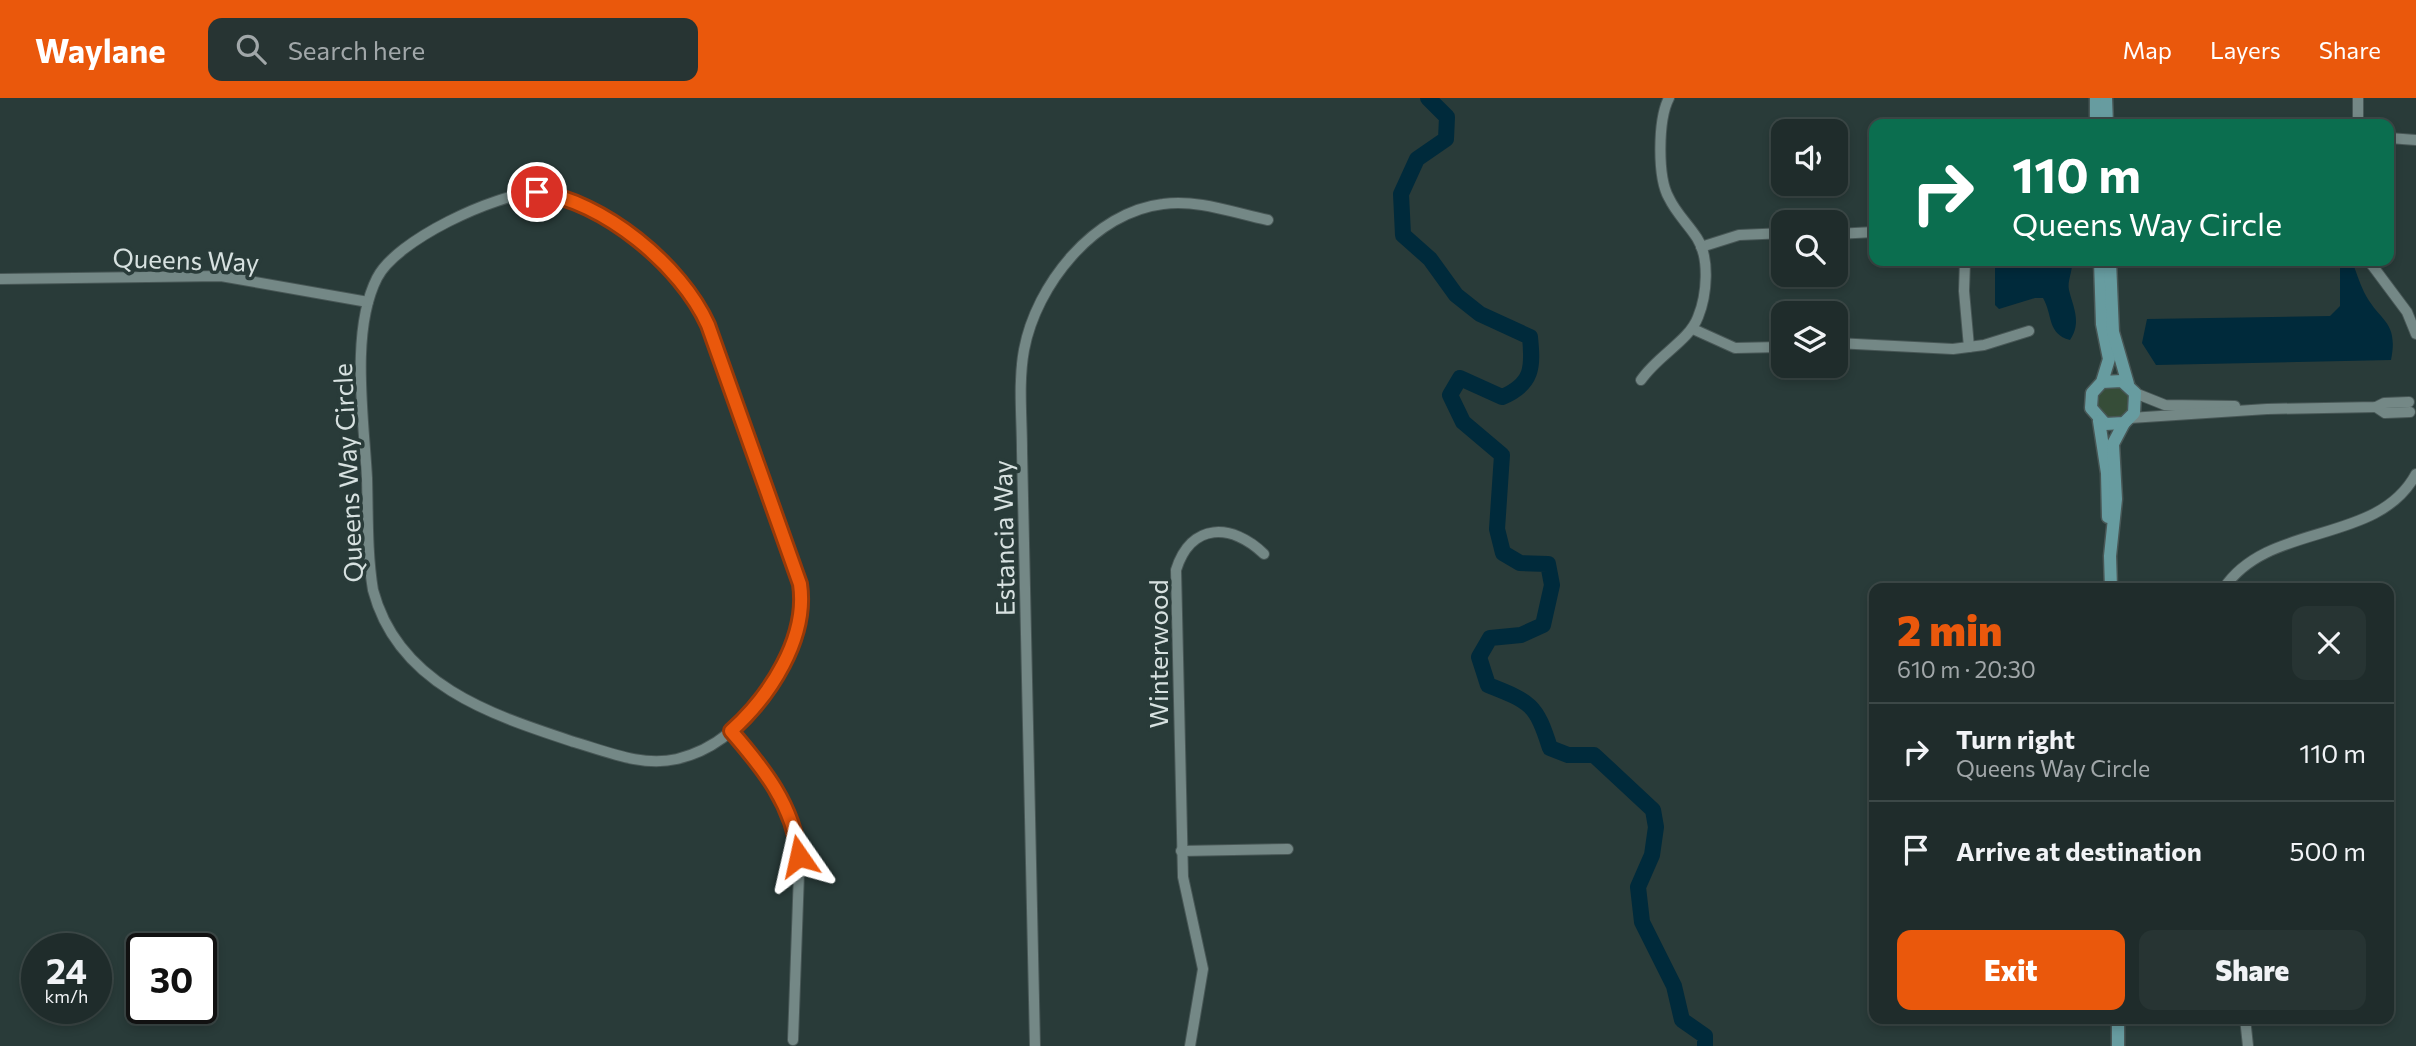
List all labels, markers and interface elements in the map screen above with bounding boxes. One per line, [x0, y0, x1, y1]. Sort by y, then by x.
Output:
search box [208, 18, 698, 81]
text: Waylane [35, 29, 166, 70]
icon: search [232, 30, 270, 68]
text: Search here [288, 34, 425, 65]
text: Map [2123, 35, 2172, 64]
text: Layers [2210, 35, 2281, 64]
text: Share [2319, 35, 2381, 64]
map controls [1771, 119, 1848, 378]
button: sound [1771, 119, 1848, 196]
text: 110 m [2012, 143, 2141, 203]
icon: right [1897, 147, 1988, 238]
pin [507, 162, 567, 222]
icon: arrive [518, 173, 556, 211]
text: Queens Way Circle [2012, 203, 2282, 243]
button: search [1771, 210, 1848, 287]
street label: Queens Way [112, 241, 260, 277]
button: layers [1771, 301, 1848, 378]
street label: Queens Way Circle [326, 363, 368, 583]
street label: Estancia Way [986, 460, 1020, 616]
street label: Winterwood [1142, 579, 1173, 729]
text: 2 min [1897, 603, 2003, 655]
button: close [2292, 606, 2366, 680]
text: 610 m · 20:30 [1897, 655, 2036, 683]
text: Turn right [1956, 723, 2075, 754]
icon: right [1897, 733, 1935, 771]
text: 110 m [2299, 737, 2366, 768]
text: Queens Way Circle [1956, 754, 2150, 782]
position arrow [762, 819, 836, 893]
icon: arrive [1897, 831, 1935, 869]
text: Arrive at destination [1956, 835, 2202, 866]
text: 500 m [2289, 835, 2366, 866]
button: Exit [1897, 930, 2125, 1010]
button: Share [2139, 930, 2366, 1010]
speed limit sign: 30 [126, 933, 217, 1024]
text: 24 [46, 948, 87, 991]
text: km/h [45, 985, 88, 1007]

